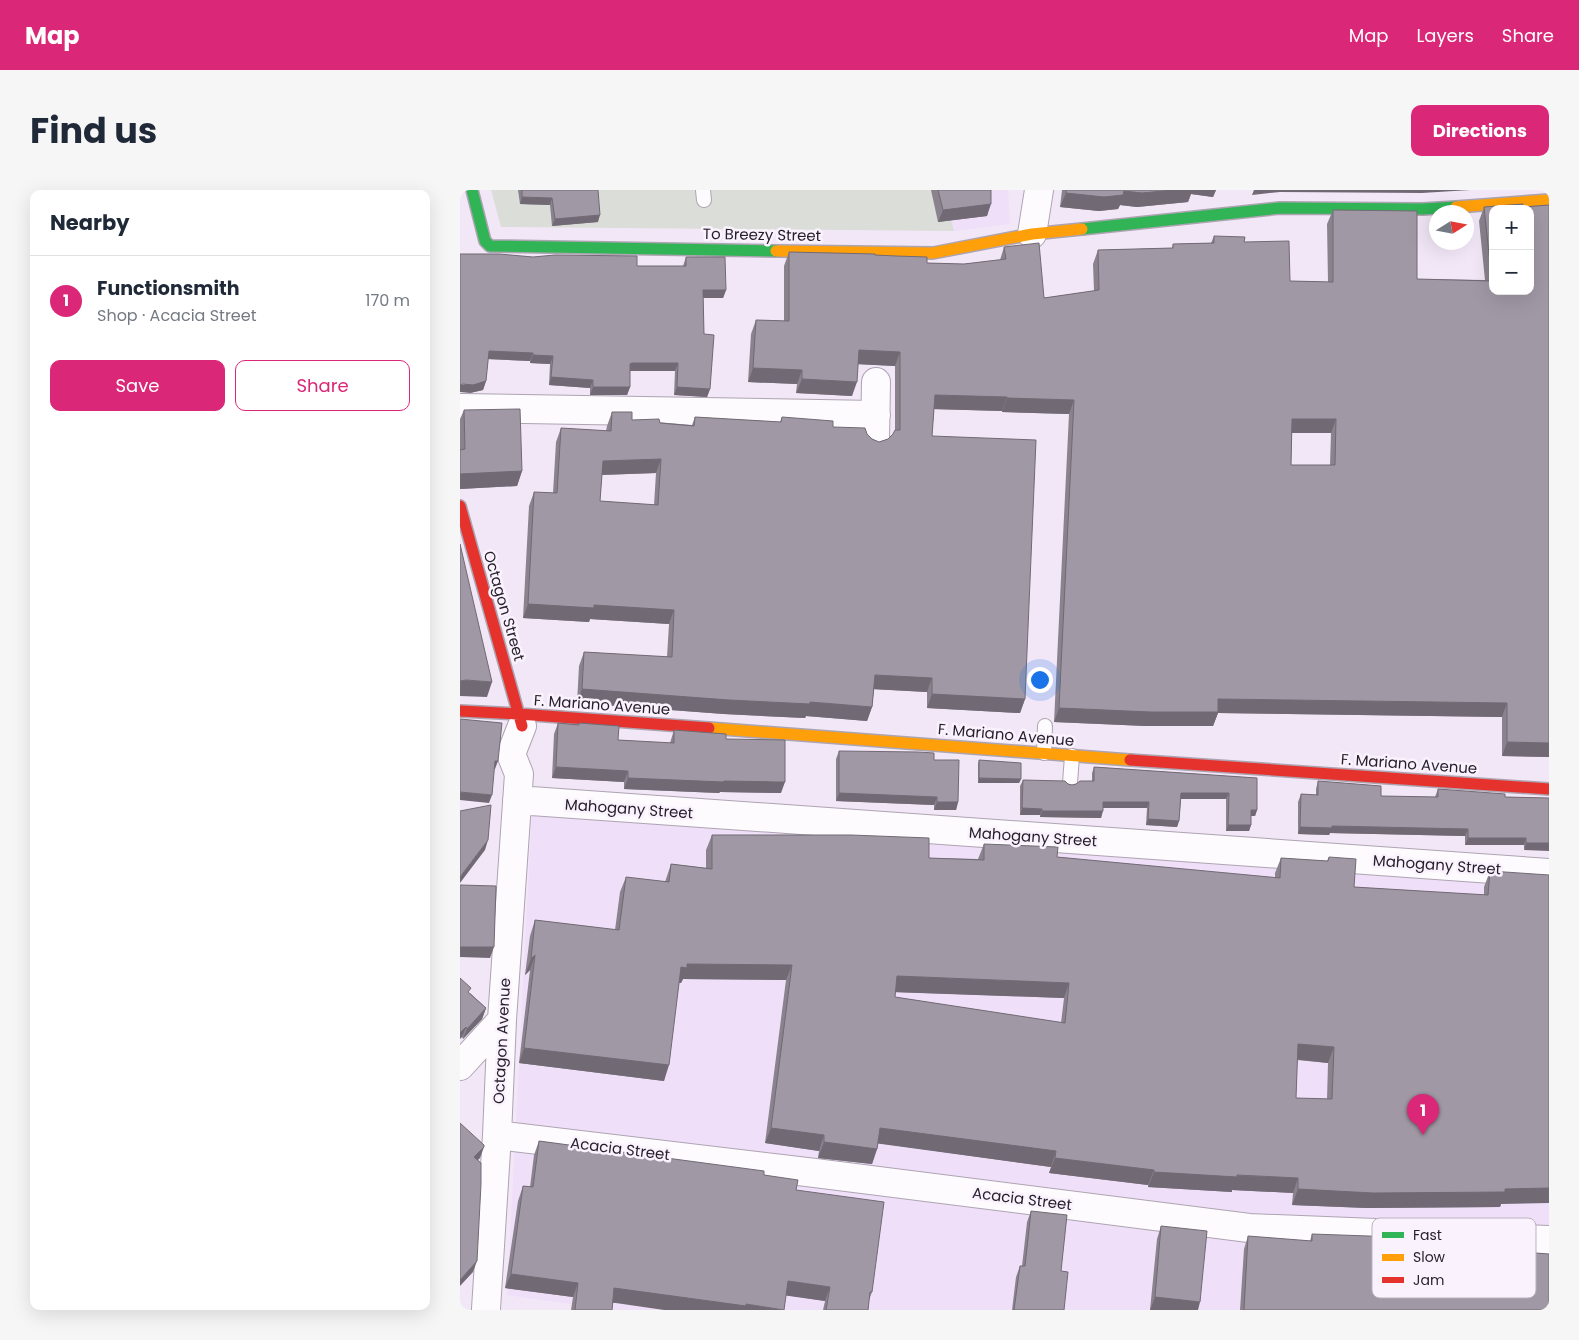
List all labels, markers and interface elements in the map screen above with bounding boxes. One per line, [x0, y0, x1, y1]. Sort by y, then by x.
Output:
text: Map [25, 19, 80, 52]
text: Map [1349, 23, 1389, 48]
text: Layers [1417, 23, 1474, 48]
text: Share [1502, 23, 1554, 48]
button: Directions [1411, 105, 1549, 156]
text: Find us [30, 106, 157, 155]
north arrow [1429, 205, 1474, 250]
map controls [1489, 205, 1534, 295]
button: + [1489, 205, 1534, 250]
text: Nearby [50, 208, 130, 237]
street label: To Breezy Street [703, 223, 821, 246]
button: − [1489, 250, 1534, 295]
text: Functionsmith [97, 275, 240, 302]
text: 1 [63, 289, 69, 312]
text: 170 m [365, 289, 410, 312]
text: Shop · Acacia Street [97, 304, 257, 327]
button: Save [50, 360, 225, 411]
button: Share [235, 360, 410, 411]
street label: Octagon Street [479, 548, 530, 663]
your location [1027, 667, 1053, 693]
street label: F. Mariano Avenue [533, 689, 671, 720]
street label: F. Mariano Avenue [937, 718, 1075, 751]
street label: F. Mariano Avenue [1340, 748, 1478, 779]
street label: Mahogany Street [564, 794, 694, 823]
street label: Mahogany Street [968, 822, 1098, 851]
street label: Mahogany Street [1372, 850, 1502, 879]
street label: Octagon Avenue [488, 977, 515, 1105]
pin: 1 [1407, 1094, 1439, 1135]
street label: Acacia Street [569, 1132, 671, 1165]
street label: Acacia Street [971, 1182, 1073, 1215]
legend [1372, 1218, 1536, 1298]
text: Fast [1413, 1225, 1442, 1245]
text: Slow [1413, 1247, 1446, 1267]
text: Jam [1413, 1270, 1444, 1290]

